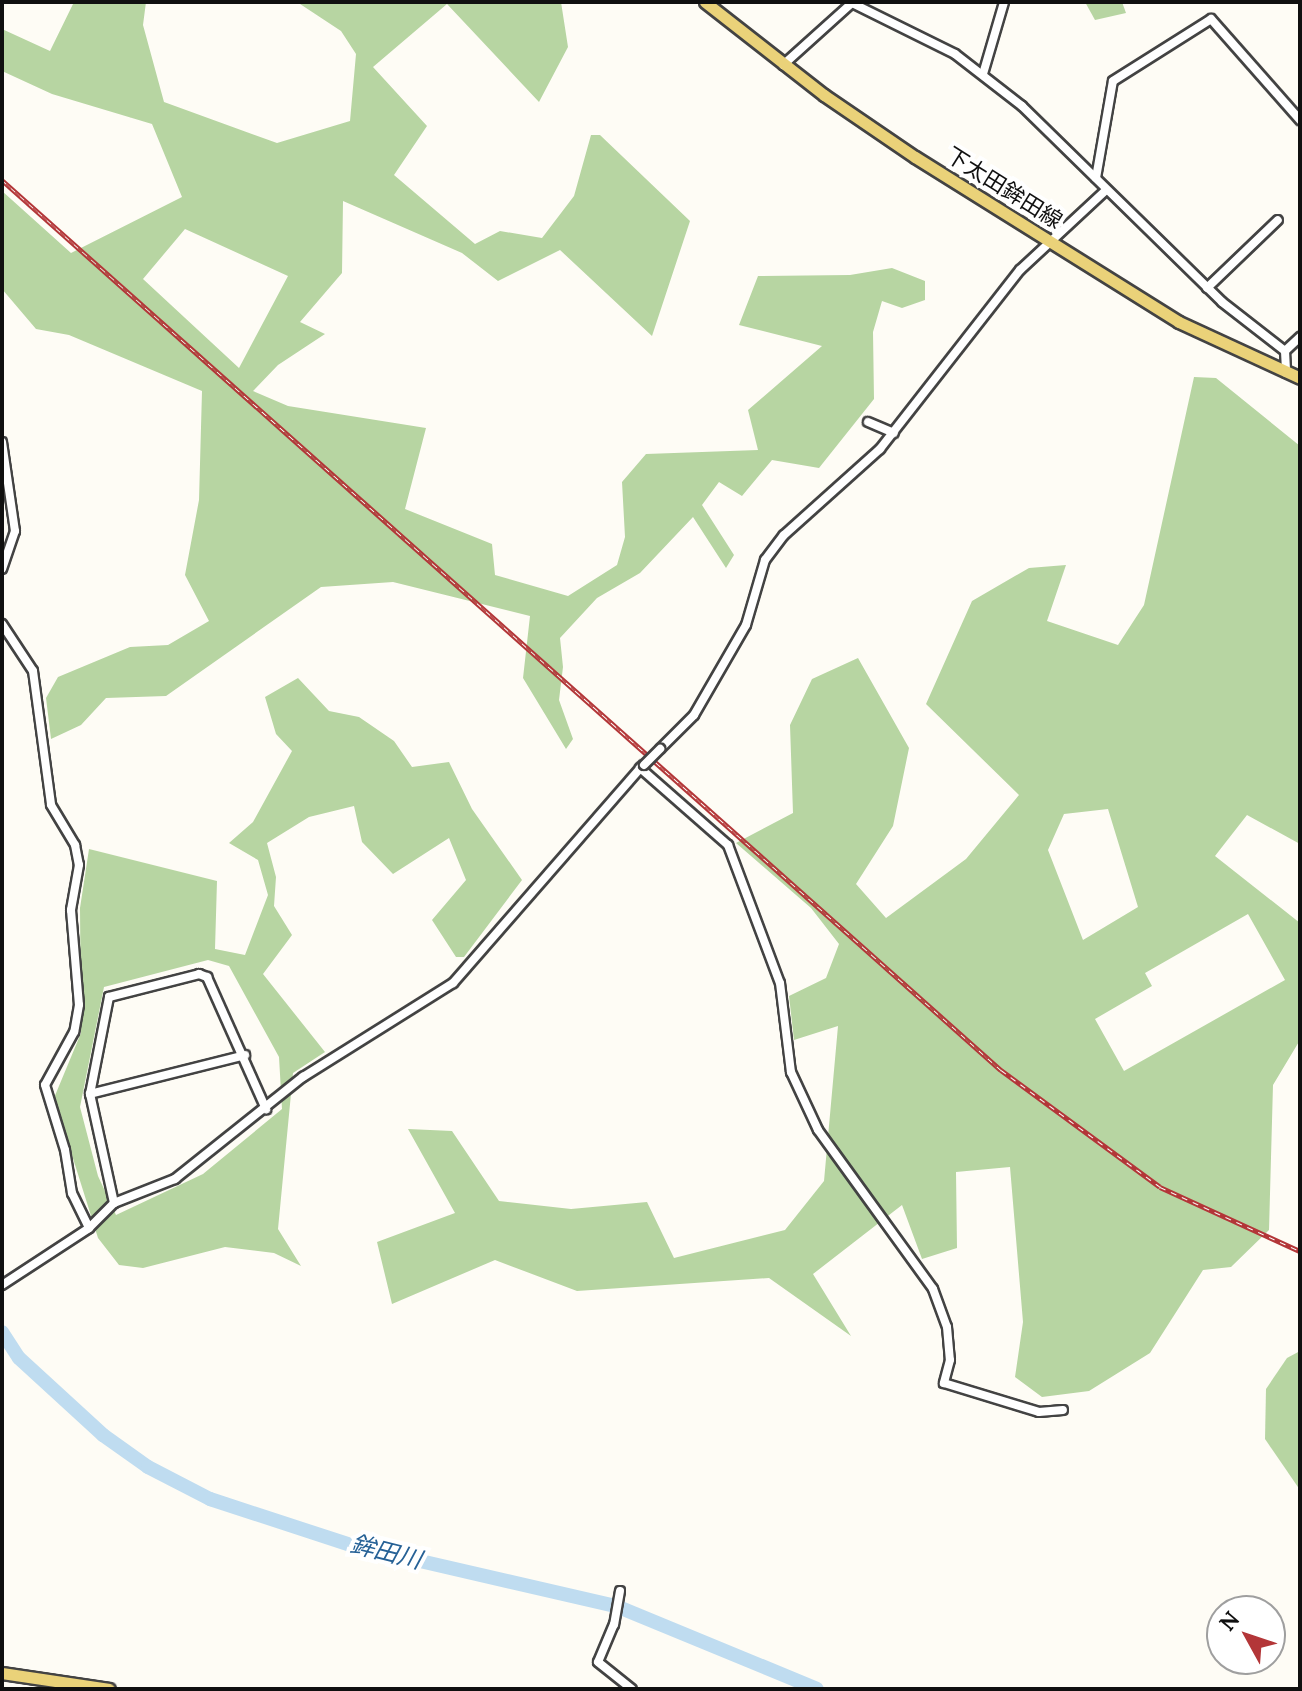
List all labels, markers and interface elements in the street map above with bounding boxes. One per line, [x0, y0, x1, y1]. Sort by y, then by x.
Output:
street label: 下太田鉾田線 [941, 142, 1067, 234]
water label: 鉾田川 [348, 1529, 424, 1575]
north arrow [1206, 1595, 1286, 1675]
text: N [1213, 1605, 1245, 1636]

